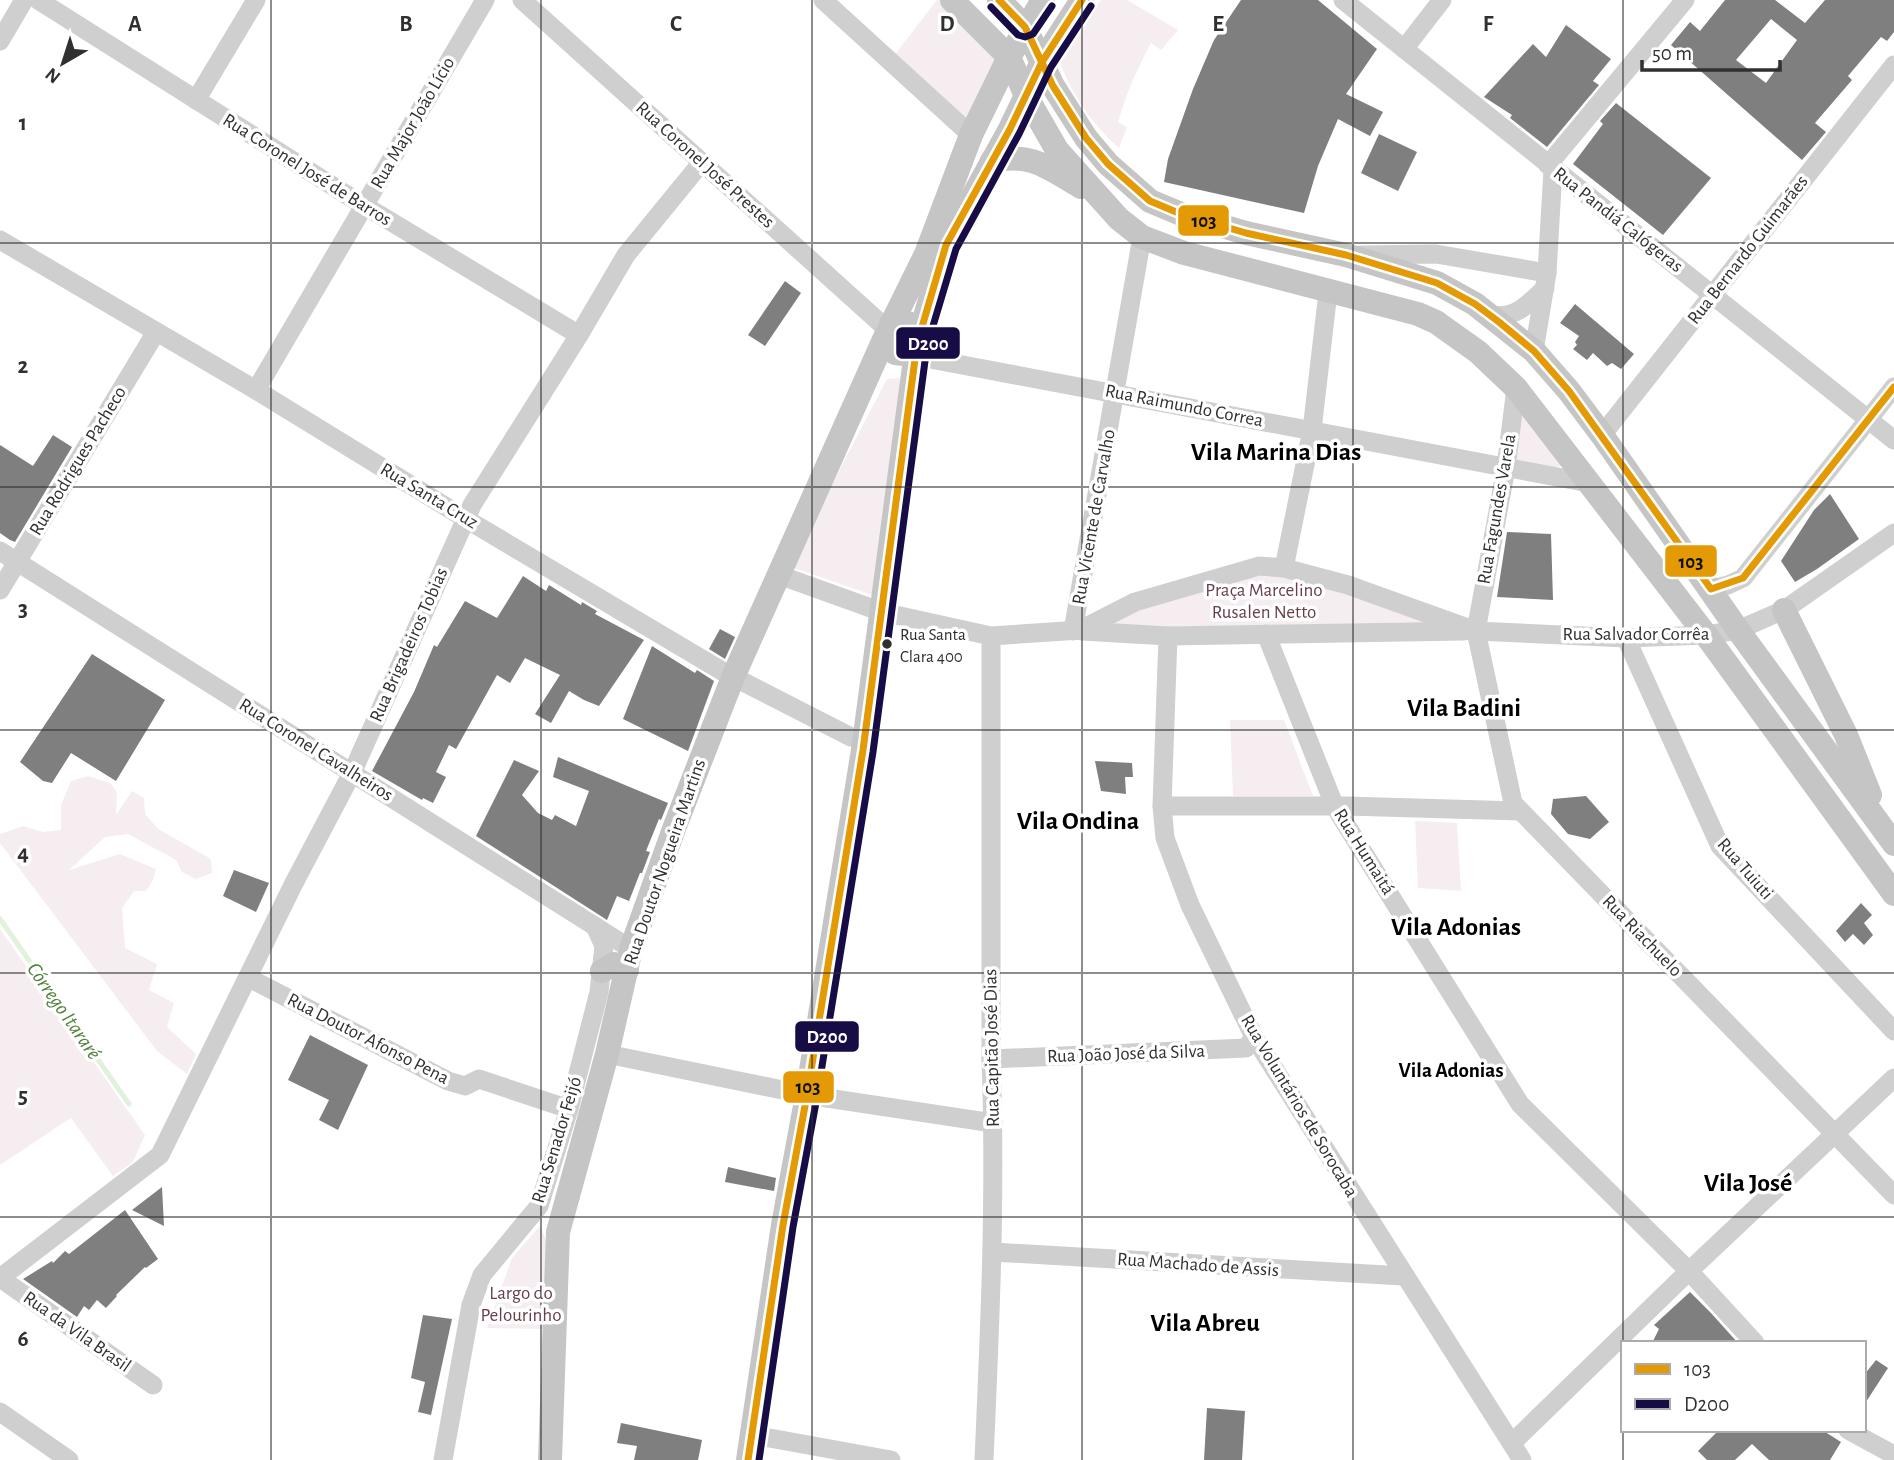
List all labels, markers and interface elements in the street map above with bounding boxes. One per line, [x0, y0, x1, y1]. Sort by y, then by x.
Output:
text: A [128, 13, 142, 36]
text: B [399, 13, 413, 36]
text: C [670, 13, 682, 36]
text: D [939, 13, 955, 36]
text: E [1212, 13, 1224, 36]
text: F [1483, 13, 1494, 36]
north arrow [28, 28, 98, 98]
scale bar [1642, 28, 1780, 72]
text: 50 m [1652, 43, 1692, 64]
street label: Rua Major João Lício [368, 54, 458, 192]
text: N [42, 64, 64, 87]
street label: Rua Coronel José Prestes [632, 98, 778, 232]
street label: Rua Coronel José de Barros [219, 110, 395, 230]
text: 1 [19, 112, 27, 135]
street label: Rua Pandiá Calógeras [1550, 164, 1686, 276]
street label: Rua Bernardo Guimarães [1684, 172, 1812, 328]
line badge: 103 [1177, 204, 1230, 237]
text: 103 [1192, 212, 1216, 231]
line badge: D200 [895, 326, 961, 360]
text: D200 [907, 335, 949, 354]
text: 2 [18, 355, 29, 378]
street label: Rua Raimundo Correa [1103, 381, 1265, 431]
street label: Rua Rodrigues Pacheco [26, 383, 130, 539]
street label: Rua Vicente de Carvalho [1069, 428, 1119, 606]
street label: Rua Fagundes Varela [1474, 432, 1520, 586]
district label: Vila Marina Dias [1191, 439, 1361, 465]
street label: Rua Santa Cruz [377, 460, 481, 533]
line badge: 103 [1664, 544, 1718, 578]
text: 103 [1679, 553, 1703, 572]
street label: Rua Brigadeiros Tobias [366, 565, 452, 725]
park label: Praça Marcelino Rusalen Netto [1205, 581, 1323, 622]
text: 3 [18, 598, 28, 621]
street label: Rua Salvador Corrêa [1563, 625, 1710, 644]
place label: Rua Santa Clara 400 [900, 626, 966, 665]
marker: Rua Santa Clara 400 [880, 637, 894, 651]
street label: Rua Coronel Cavalheiros [236, 695, 396, 805]
district label: Vila Badini [1407, 695, 1521, 721]
street label: Rua Doutor Nogueira Martins [621, 757, 709, 967]
street label: Rua Humaitá [1330, 806, 1398, 899]
district label: Vila Ondina [1017, 808, 1139, 834]
street label: Rua Tuiuti [1713, 835, 1777, 903]
text: 4 [17, 842, 29, 865]
street label: Rua Riachuelo [1599, 892, 1685, 980]
district label: Vila Adonias [1391, 914, 1521, 940]
water label: Córrego Itararé [23, 959, 105, 1063]
street label: Rua Capitão José Dias [981, 969, 1003, 1127]
street label: Rua Doutor Afonso Pena [284, 990, 452, 1088]
street label: Rua Voluntários de Sorocaba [1237, 1011, 1361, 1201]
line badge: D200 [794, 1020, 860, 1053]
text: D200 [806, 1028, 848, 1047]
street label: Rua João José da Silva [1047, 1042, 1206, 1066]
district label: Vila Adonias [1399, 1060, 1503, 1081]
line badge: 103 [782, 1070, 835, 1104]
street label: Rua Senador Feijó [529, 1074, 585, 1206]
text: 103 [796, 1078, 820, 1097]
text: 5 [18, 1085, 28, 1108]
district label: Vila José [1704, 1170, 1792, 1196]
street label: Rua Machado de Assis [1117, 1250, 1279, 1280]
park label: Largo do Pelourinho [480, 1284, 562, 1325]
street label: Rua da Vila Brasil [20, 1288, 134, 1376]
district label: Vila Abreu [1150, 1310, 1260, 1336]
text: 6 [17, 1328, 29, 1351]
legend [1621, 1341, 1866, 1432]
text: 103 [1684, 1359, 1711, 1380]
text: D200 [1684, 1394, 1729, 1415]

